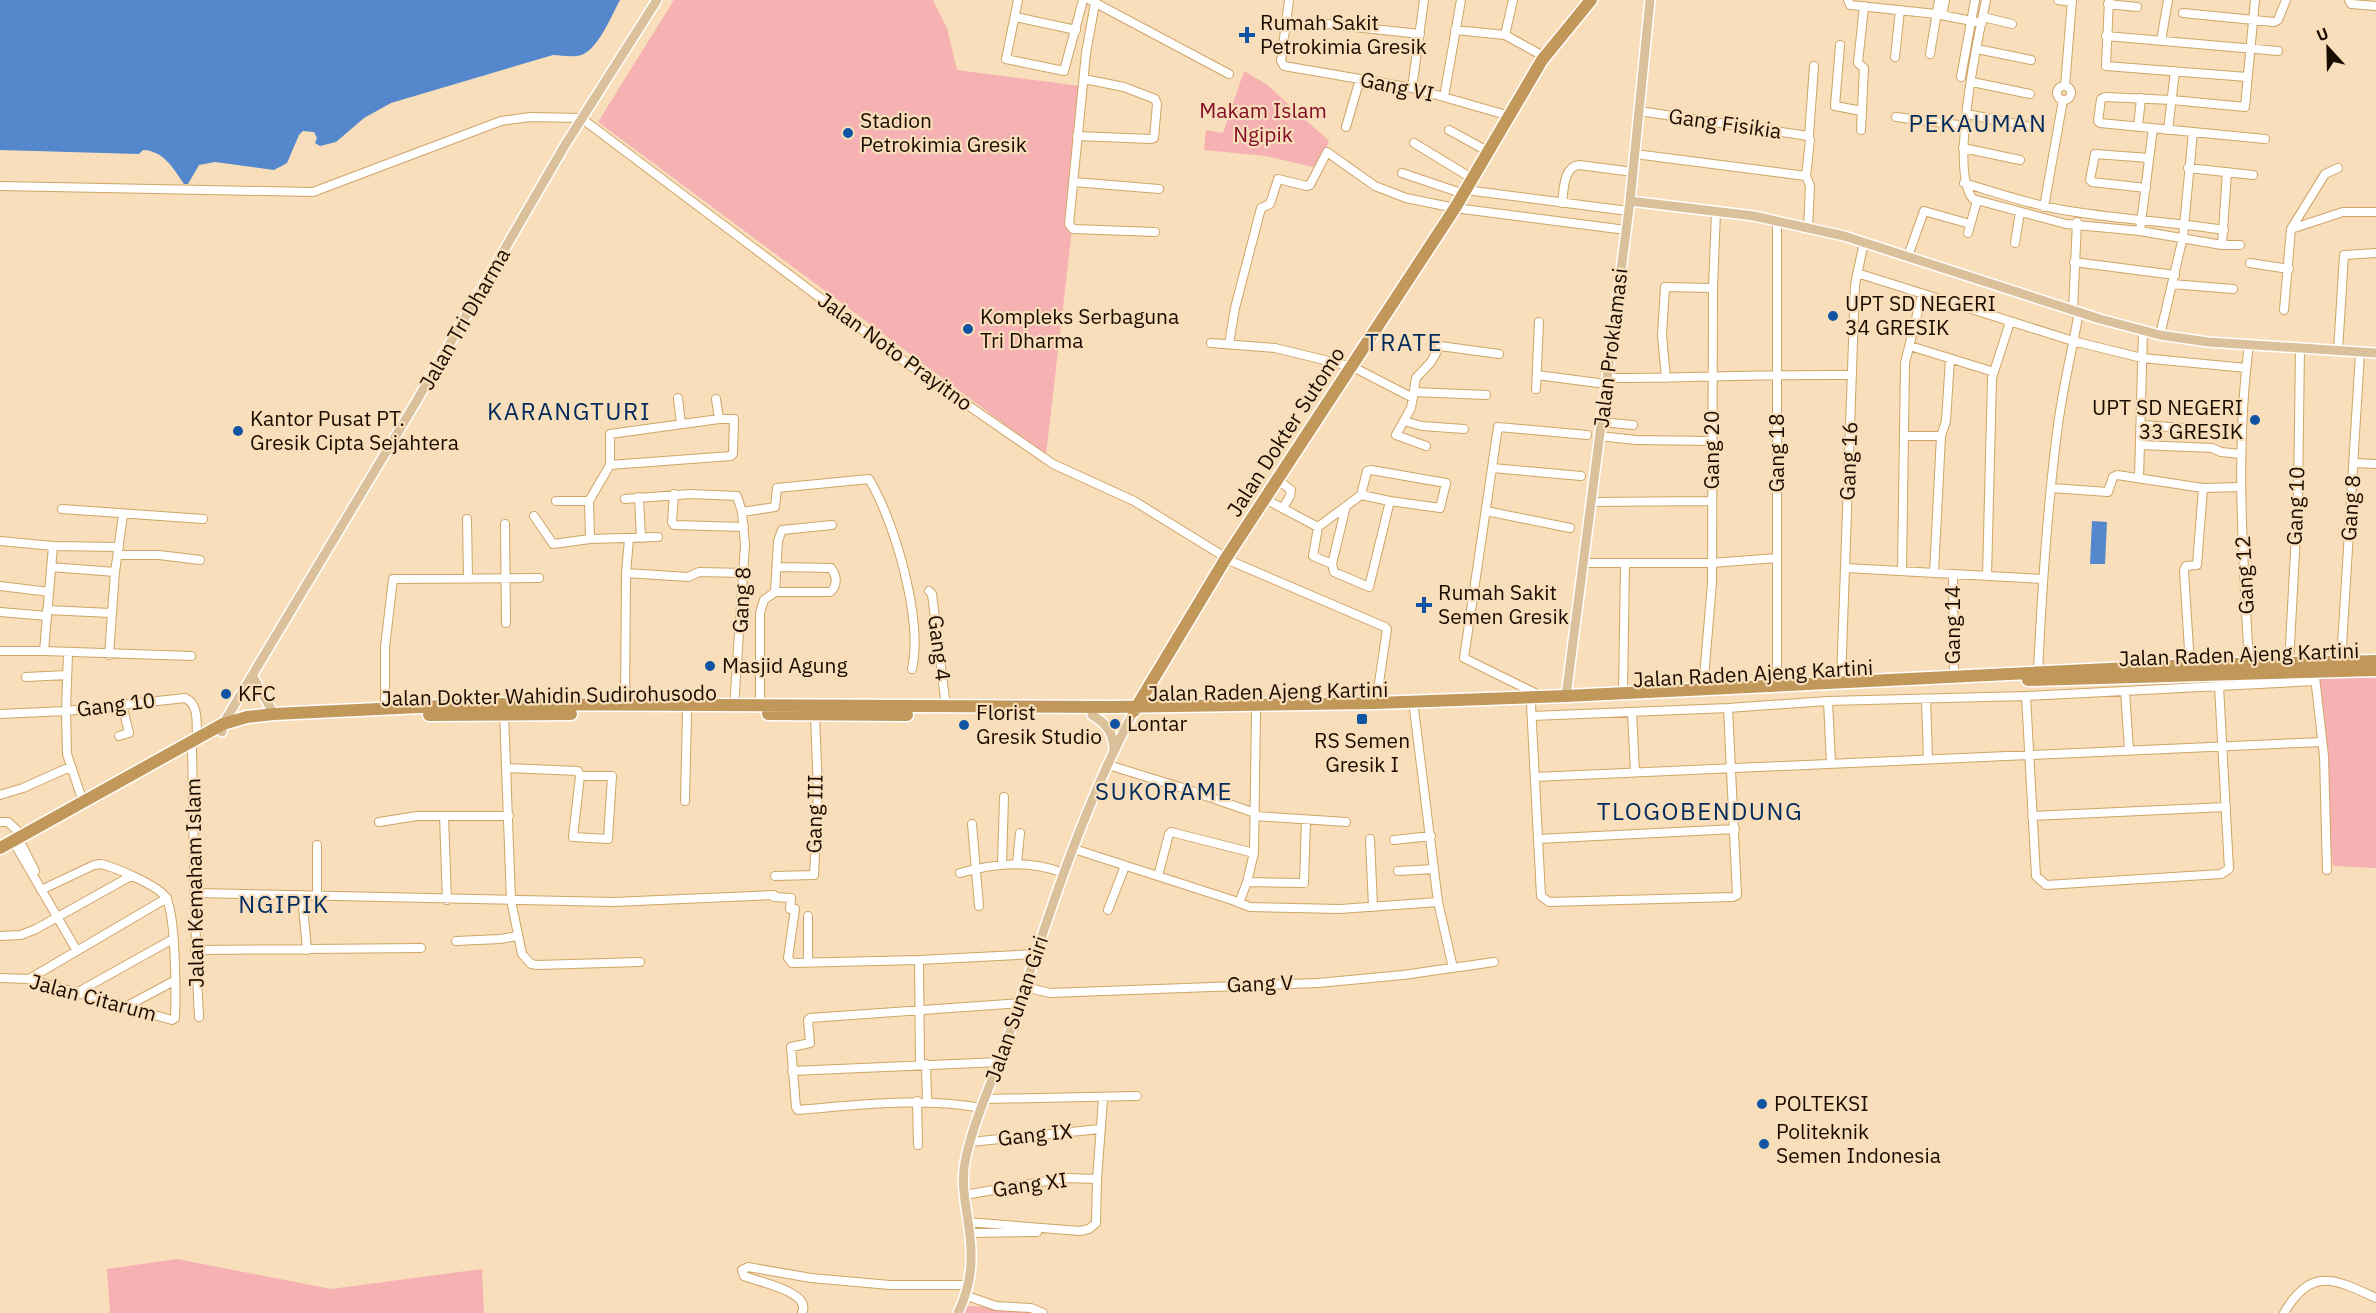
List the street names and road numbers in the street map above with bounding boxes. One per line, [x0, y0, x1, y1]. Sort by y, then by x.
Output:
street label: Gang VI [1358, 65, 1437, 108]
street label: Gang Fisikia [1667, 101, 1783, 145]
street label: Jalan Tri Dharma [412, 243, 516, 394]
street label: Jalan Proklamasi [1586, 266, 1634, 429]
street label: Jalan Noto Prayitno [813, 286, 978, 417]
street label: Jalan Dokter Sutomo [1220, 341, 1351, 522]
street label: Gang 20 [1697, 411, 1725, 489]
street label: Gang 18 [1762, 414, 1790, 492]
street label: Gang 16 [1833, 421, 1863, 501]
street label: Gang 10 [2280, 466, 2310, 546]
street label: Gang 8 [2334, 474, 2366, 542]
street label: Gang 12 [2228, 535, 2260, 615]
street label: Gang 8 [725, 566, 757, 634]
street label: Gang 14 [1938, 586, 1966, 664]
street label: Gang 4 [922, 613, 958, 683]
street label: Jalan Raden Ajeng Kartini [2118, 636, 2360, 672]
street label: Jalan Raden Ajeng Kartini [1632, 653, 1874, 693]
street label: Jalan Raden Ajeng Kartini [1147, 675, 1389, 707]
street label: Jalan Dokter Wahidin Sudirohusodo [381, 678, 717, 712]
street label: Gang 10 [75, 685, 157, 723]
street label: Gang III [799, 774, 829, 854]
street label: Jalan Kemaham Islam [178, 778, 210, 988]
street label: Jalan Sunan Giri [978, 932, 1054, 1085]
street label: Jalan Citarum [27, 967, 160, 1027]
street label: Gang V [1226, 968, 1294, 998]
street label: Gang IX [996, 1116, 1074, 1152]
street label: Gang XI [991, 1165, 1069, 1203]

